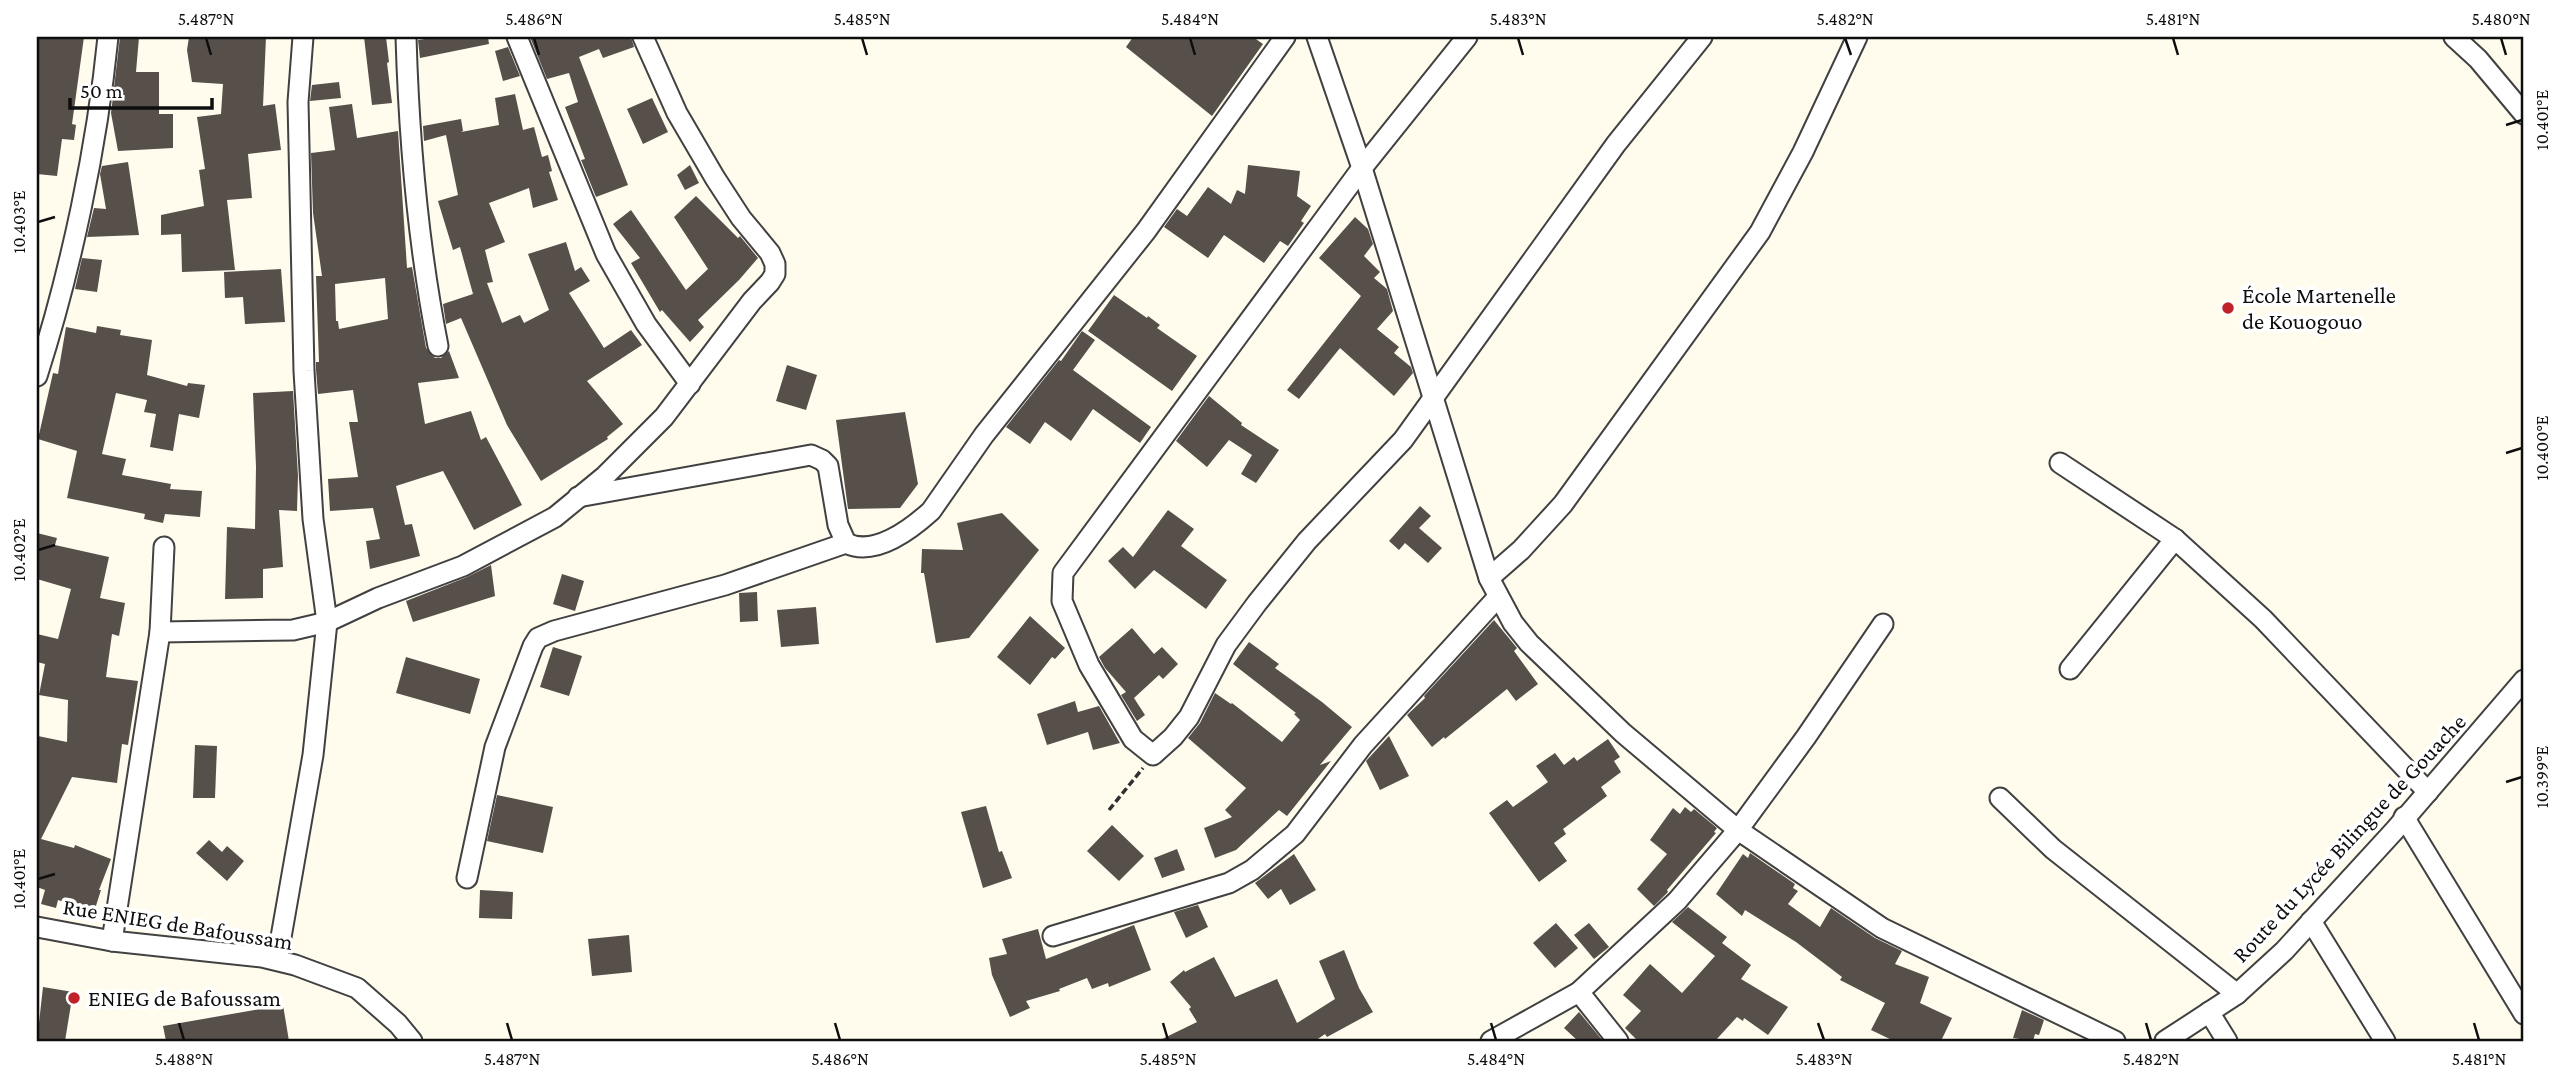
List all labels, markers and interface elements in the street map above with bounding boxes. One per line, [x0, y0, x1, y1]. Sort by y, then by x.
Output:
text: 5.487°N [178, 9, 234, 29]
text: 5.486°N [505, 9, 563, 29]
text: 5.485°N [833, 9, 891, 29]
text: 5.484°N [1161, 9, 1219, 29]
text: 5.483°N [1489, 9, 1547, 29]
text: 5.482°N [1816, 9, 1874, 29]
text: 5.481°N [2146, 9, 2200, 29]
text: 5.480°N [2471, 9, 2531, 29]
scale bar [70, 66, 212, 110]
text: 50 m [80, 79, 123, 103]
text: 10.401°E [2532, 90, 2552, 150]
text: 10.403°E [9, 190, 29, 254]
place label: École Martenelle de Kouogouo [2242, 282, 2396, 334]
marker: École Martenelle de Kouogouo [2220, 300, 2236, 316]
text: 10.400°E [2532, 415, 2552, 481]
text: 10.402°E [9, 518, 29, 581]
street label: Route du Lycée Bilingue de Gouache [2227, 709, 2471, 967]
text: 10.399°E [2532, 745, 2552, 808]
text: 10.401°E [9, 849, 29, 909]
street label: Rue ENIEG de Bafoussam [61, 893, 295, 955]
place label: ENIEG de Bafoussam [88, 985, 281, 1011]
marker: ENIEG de Bafoussam [66, 990, 82, 1006]
text: 5.488°N [155, 1049, 213, 1069]
text: 5.487°N [484, 1049, 540, 1069]
text: 5.486°N [811, 1049, 869, 1069]
text: 5.485°N [1139, 1049, 1197, 1069]
text: 5.484°N [1467, 1049, 1525, 1069]
text: 5.483°N [1795, 1049, 1853, 1069]
text: 5.482°N [2122, 1049, 2180, 1069]
text: 5.481°N [2452, 1049, 2506, 1069]

